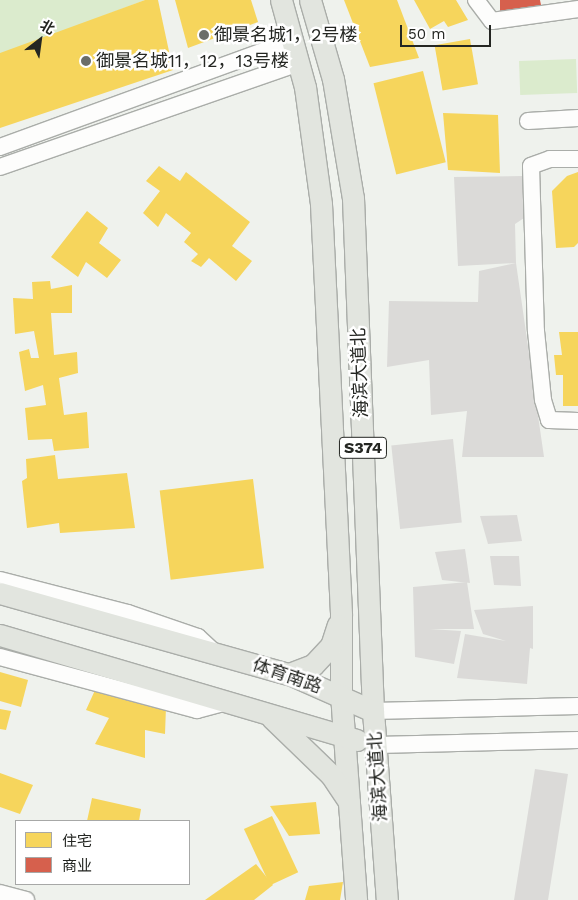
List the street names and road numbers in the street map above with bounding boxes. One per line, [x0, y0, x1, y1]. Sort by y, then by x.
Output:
street label: 海滨大道北 [348, 328, 372, 418]
road number: S374 [338, 434, 388, 462]
street label: 体育南路 [249, 654, 325, 698]
street label: 海滨大道北 [364, 731, 392, 823]

